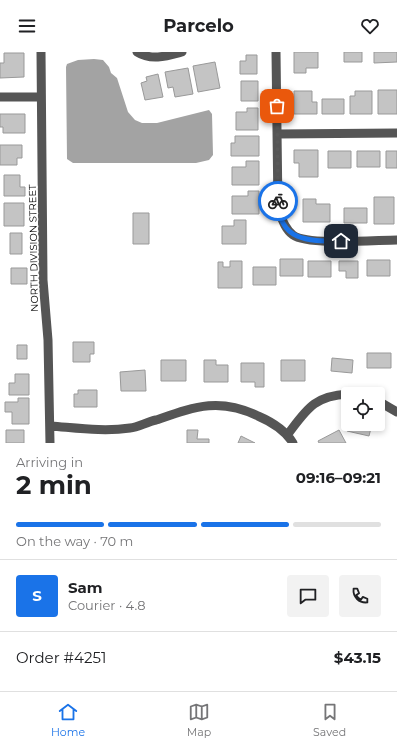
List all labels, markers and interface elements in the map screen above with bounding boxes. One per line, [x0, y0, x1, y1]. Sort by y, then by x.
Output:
icon: menu [16, 15, 38, 37]
text: Parcelo [163, 15, 234, 37]
icon: heart [359, 15, 381, 37]
pin [260, 89, 294, 123]
icon: bag [266, 95, 288, 117]
courier [258, 181, 298, 221]
street label: NORTH DIVISION STREET [26, 184, 41, 312]
icon: bike [267, 190, 289, 212]
pin [324, 224, 358, 258]
icon: home [330, 230, 352, 252]
map controls [341, 387, 385, 431]
button: locate [341, 387, 385, 431]
text: Arriving in [16, 454, 83, 470]
text: 09:16–09:21 [296, 468, 381, 487]
text: 2 min [16, 469, 92, 501]
text: On the way · 70 m [16, 533, 133, 549]
button: chat [287, 575, 329, 617]
button: phone [339, 575, 381, 617]
text: Sam [68, 578, 103, 597]
text: S [32, 586, 42, 605]
text: Courier · 4.8 [68, 597, 146, 613]
text: Order #4251 [16, 648, 106, 667]
text: $43.15 [334, 648, 381, 667]
tab: Home [51, 701, 85, 739]
tab: Map [187, 701, 211, 739]
tab: Saved [313, 701, 346, 739]

